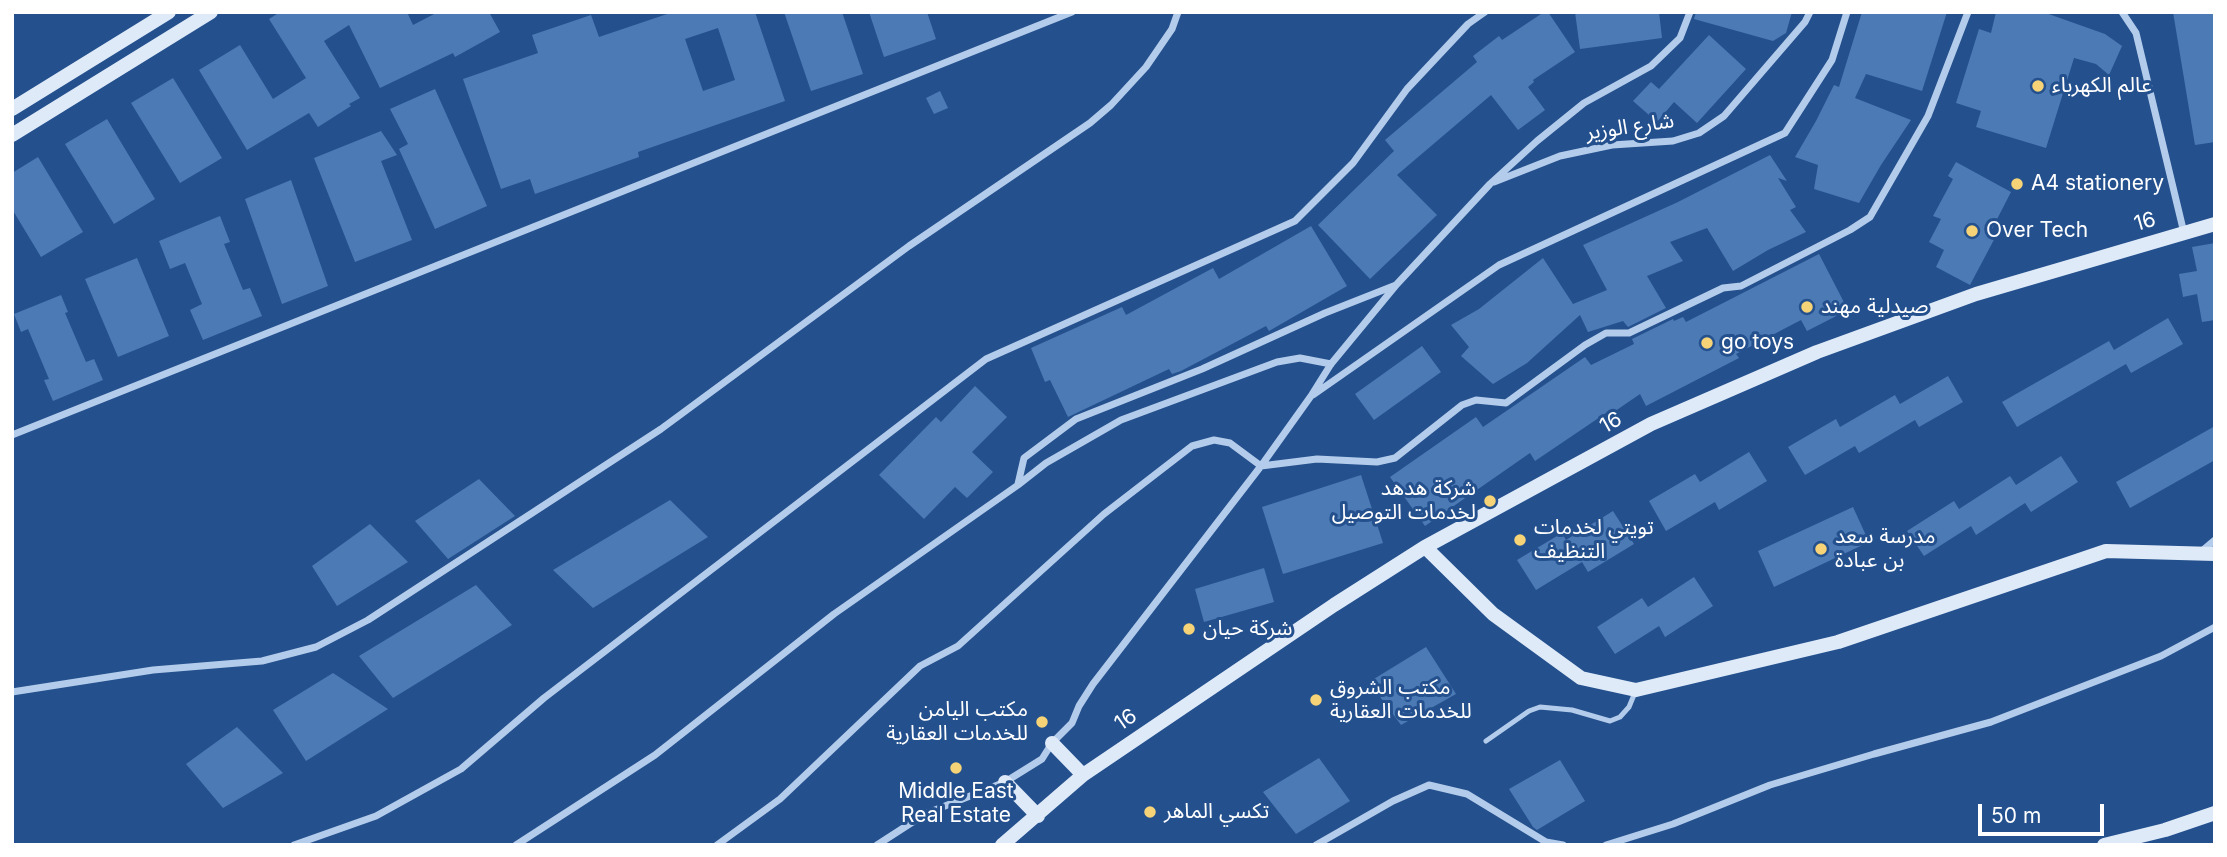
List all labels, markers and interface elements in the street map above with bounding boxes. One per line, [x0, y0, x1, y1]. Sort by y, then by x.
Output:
place label: عالم الكهرباء [2052, 73, 2152, 99]
marker: عالم الكهرباء [2030, 78, 2046, 94]
street label: شارع الوزير [1584, 108, 1676, 146]
place label: A4 stationery [2031, 171, 2164, 197]
marker: A4 stationery [2009, 176, 2025, 192]
street label: 16 [2131, 207, 2159, 237]
place label: Over Tech [1986, 218, 2088, 244]
marker: Over Tech [1964, 223, 1980, 239]
place label: صيدلية مهند [1821, 294, 1928, 320]
marker: صيدلية مهند [1799, 299, 1815, 315]
place label: go toys [1721, 330, 1794, 356]
marker: go toys [1699, 335, 1715, 351]
street label: 16 [1595, 407, 1627, 439]
place label: شركة هدهد لخدمات التوصيل [1332, 476, 1476, 526]
marker: شركة هدهد لخدمات التوصيل [1482, 493, 1498, 509]
place label: تويتي لخدمات التنظيف [1534, 515, 1654, 565]
place label: مدرسة سعد بن عبادة [1835, 524, 1935, 574]
marker: تويتي لخدمات التنظيف [1512, 532, 1528, 548]
marker: مدرسة سعد بن عبادة [1813, 541, 1829, 557]
place label: شركة حيان [1203, 616, 1292, 642]
marker: شركة حيان [1181, 621, 1197, 637]
place label: مكتب الشروق للخدمات العقارية [1330, 675, 1472, 725]
marker: مكتب الشروق للخدمات العقارية [1308, 692, 1324, 708]
place label: مكتب اليامن للخدمات العقارية [886, 697, 1028, 747]
street label: 16 [1110, 703, 1142, 737]
marker: مكتب اليامن للخدمات العقارية [1034, 714, 1050, 730]
marker: Middle East Real Estate [948, 760, 964, 776]
place label: Middle East Real Estate [898, 779, 1014, 829]
scale bar [1982, 790, 2108, 834]
place label: تكسي الماهر [1164, 799, 1269, 825]
text: 50 m [1991, 803, 2041, 828]
marker: تكسي الماهر [1142, 804, 1158, 820]

